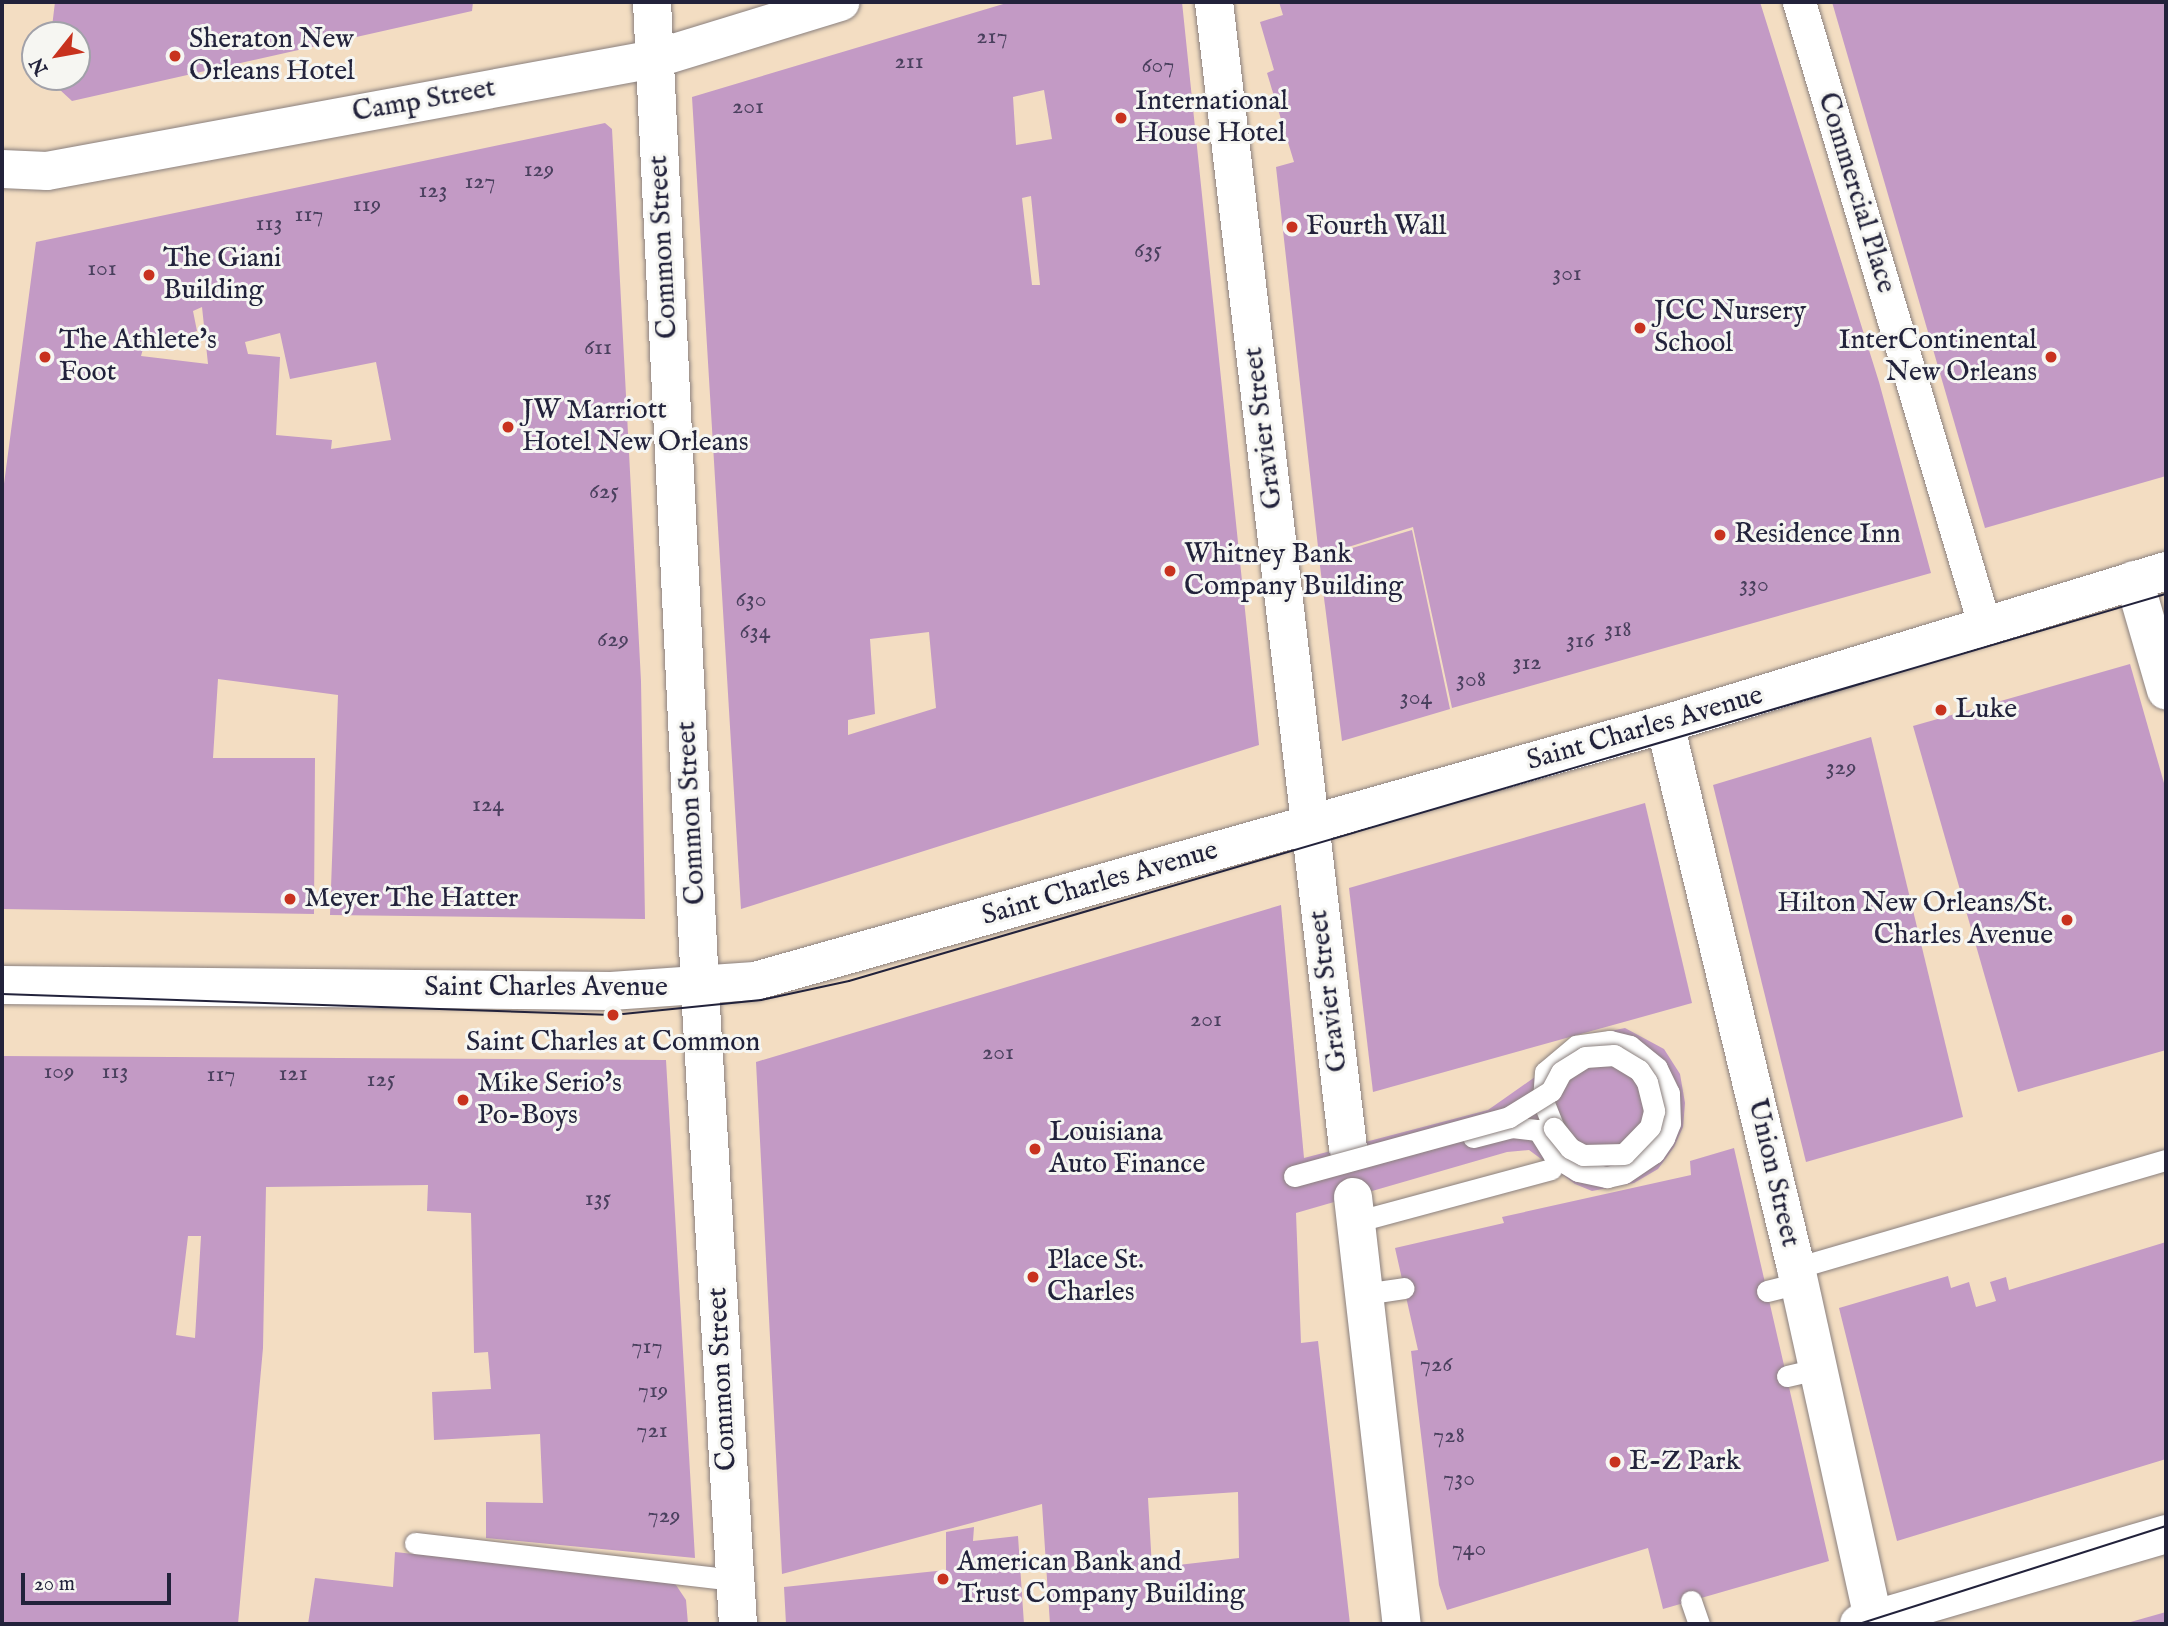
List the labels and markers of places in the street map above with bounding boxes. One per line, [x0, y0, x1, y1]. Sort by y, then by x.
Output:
place label: Sheraton New Orleans Hotel [189, 23, 355, 89]
marker: Sheraton New Orleans Hotel [167, 48, 183, 64]
place label: International House Hotel [1135, 85, 1288, 151]
marker: International House Hotel [1113, 110, 1129, 126]
place label: Fourth Wall [1306, 210, 1446, 244]
marker: Fourth Wall [1284, 219, 1300, 235]
place label: The Giani Building [163, 242, 282, 308]
marker: The Giani Building [141, 267, 157, 283]
place label: JCC Nursery School [1654, 295, 1806, 361]
marker: JCC Nursery School [1632, 320, 1648, 336]
place label: The Athlete's Foot [59, 324, 217, 390]
place label: InterContinental New Orleans [1838, 324, 2037, 390]
marker: The Athlete's Foot [37, 349, 53, 365]
marker: InterContinental New Orleans [2043, 349, 2059, 365]
place label: JW Marriott Hotel New Orleans [522, 394, 749, 460]
marker: JW Marriott Hotel New Orleans [500, 419, 516, 435]
place label: Residence Inn [1734, 518, 1901, 552]
marker: Residence Inn [1712, 527, 1728, 543]
place label: Whitney Bank Company Building [1184, 538, 1403, 604]
marker: Whitney Bank Company Building [1162, 563, 1178, 579]
place label: Luke [1955, 693, 2017, 727]
marker: Luke [1933, 702, 1949, 718]
place label: Meyer The Hatter [304, 882, 518, 916]
place label: Hilton New Orleans/St. Charles Avenue [1777, 887, 2053, 953]
marker: Meyer The Hatter [282, 891, 298, 907]
marker: Hilton New Orleans/St. Charles Avenue [2059, 912, 2075, 928]
marker: Saint Charles at Common [605, 1007, 621, 1023]
place label: Saint Charles at Common [466, 1026, 760, 1060]
place label: Mike Serio's Po-Boys [477, 1067, 622, 1133]
marker: Mike Serio's Po-Boys [455, 1092, 471, 1108]
place label: Louisiana Auto Finance [1049, 1116, 1205, 1182]
marker: Louisiana Auto Finance [1027, 1141, 1043, 1157]
place label: Place St. Charles [1047, 1244, 1144, 1310]
marker: Place St. Charles [1025, 1269, 1041, 1285]
place label: E-Z Park [1629, 1445, 1740, 1479]
marker: E-Z Park [1607, 1454, 1623, 1470]
place label: American Bank and Trust Company Building [957, 1546, 1245, 1612]
marker: American Bank and Trust Company Building [935, 1571, 951, 1587]

